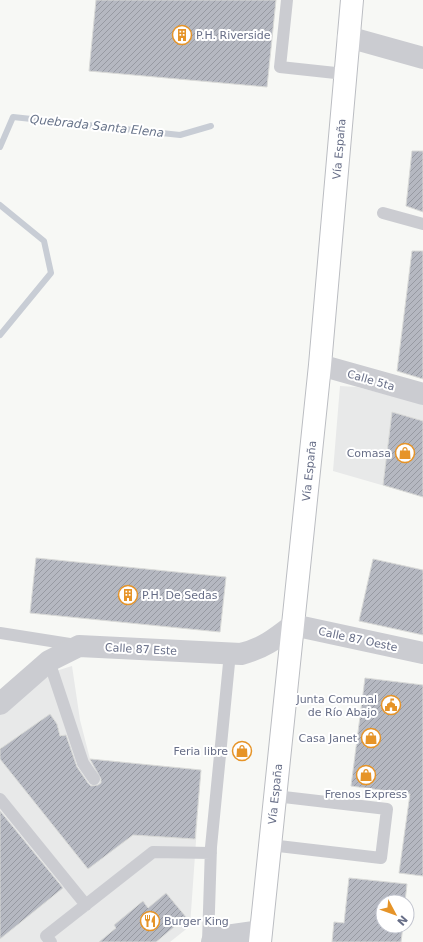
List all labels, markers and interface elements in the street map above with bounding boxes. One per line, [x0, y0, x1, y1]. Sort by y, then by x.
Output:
building icon: P.H. Riverside [171, 24, 193, 46]
place label: P.H. Riverside [196, 29, 271, 42]
water label: Quebrada Santa Elena [29, 112, 165, 140]
street label: Vía España [330, 118, 349, 180]
street label: Calle 5ta [346, 367, 396, 393]
street label: Vía España [300, 440, 319, 502]
shop icon: Comasa [394, 442, 416, 464]
place label: Comasa [347, 447, 391, 460]
building icon: P.H. De Sedas [117, 584, 139, 606]
place label: P.H. De Sedas [142, 589, 218, 602]
street label: Calle 87 Oeste [317, 625, 399, 654]
street label: Calle 87 Este [105, 641, 178, 658]
place label: Junta Comunal de Río Abajo [295, 693, 377, 719]
public building icon: Junta Comunal de Río Abajo [380, 694, 402, 716]
shop icon: Casa Janet [360, 727, 382, 749]
place label: Casa Janet [299, 732, 358, 745]
shop icon: Feria libre [231, 740, 253, 762]
place label: Feria libre [174, 745, 228, 758]
street label: Vía España [266, 763, 285, 825]
shop icon: Frenos Express [355, 764, 377, 786]
place label: Frenos Express [325, 788, 407, 801]
north arrow [375, 894, 415, 934]
restaurant icon: Burger King [139, 910, 161, 932]
text: N [394, 912, 410, 928]
place label: Burger King [164, 915, 229, 928]

